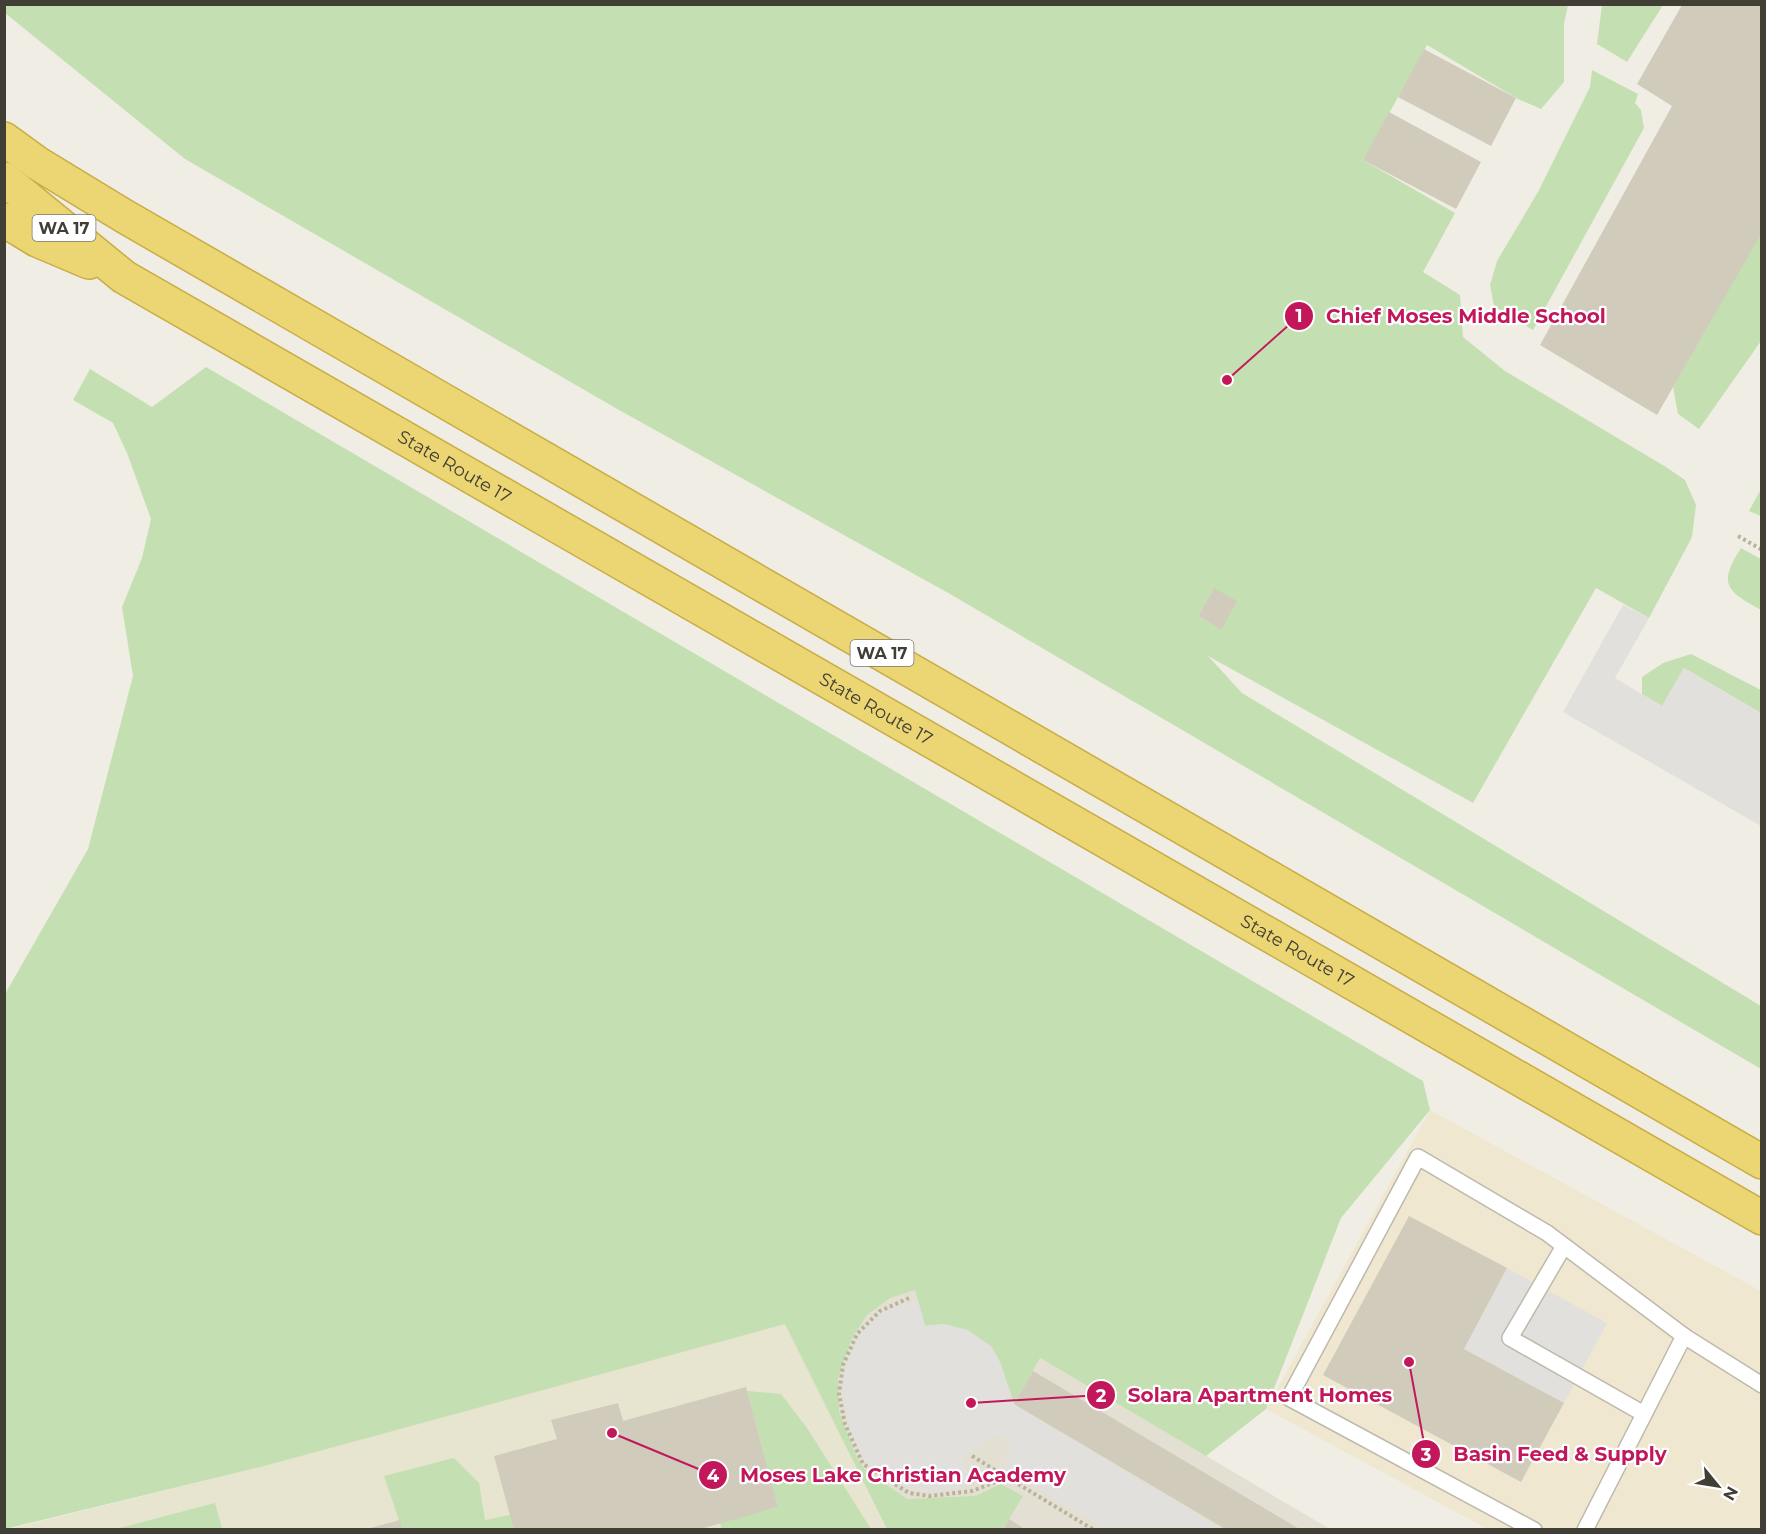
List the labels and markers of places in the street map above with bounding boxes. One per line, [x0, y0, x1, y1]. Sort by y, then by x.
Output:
callout: Chief Moses Middle School [1284, 297, 1618, 335]
callout: Solara Apartment Homes [1086, 1376, 1404, 1414]
callout: Basin Feed & Supply [1411, 1435, 1679, 1473]
callout: Moses Lake Christian Academy [698, 1456, 1078, 1494]

